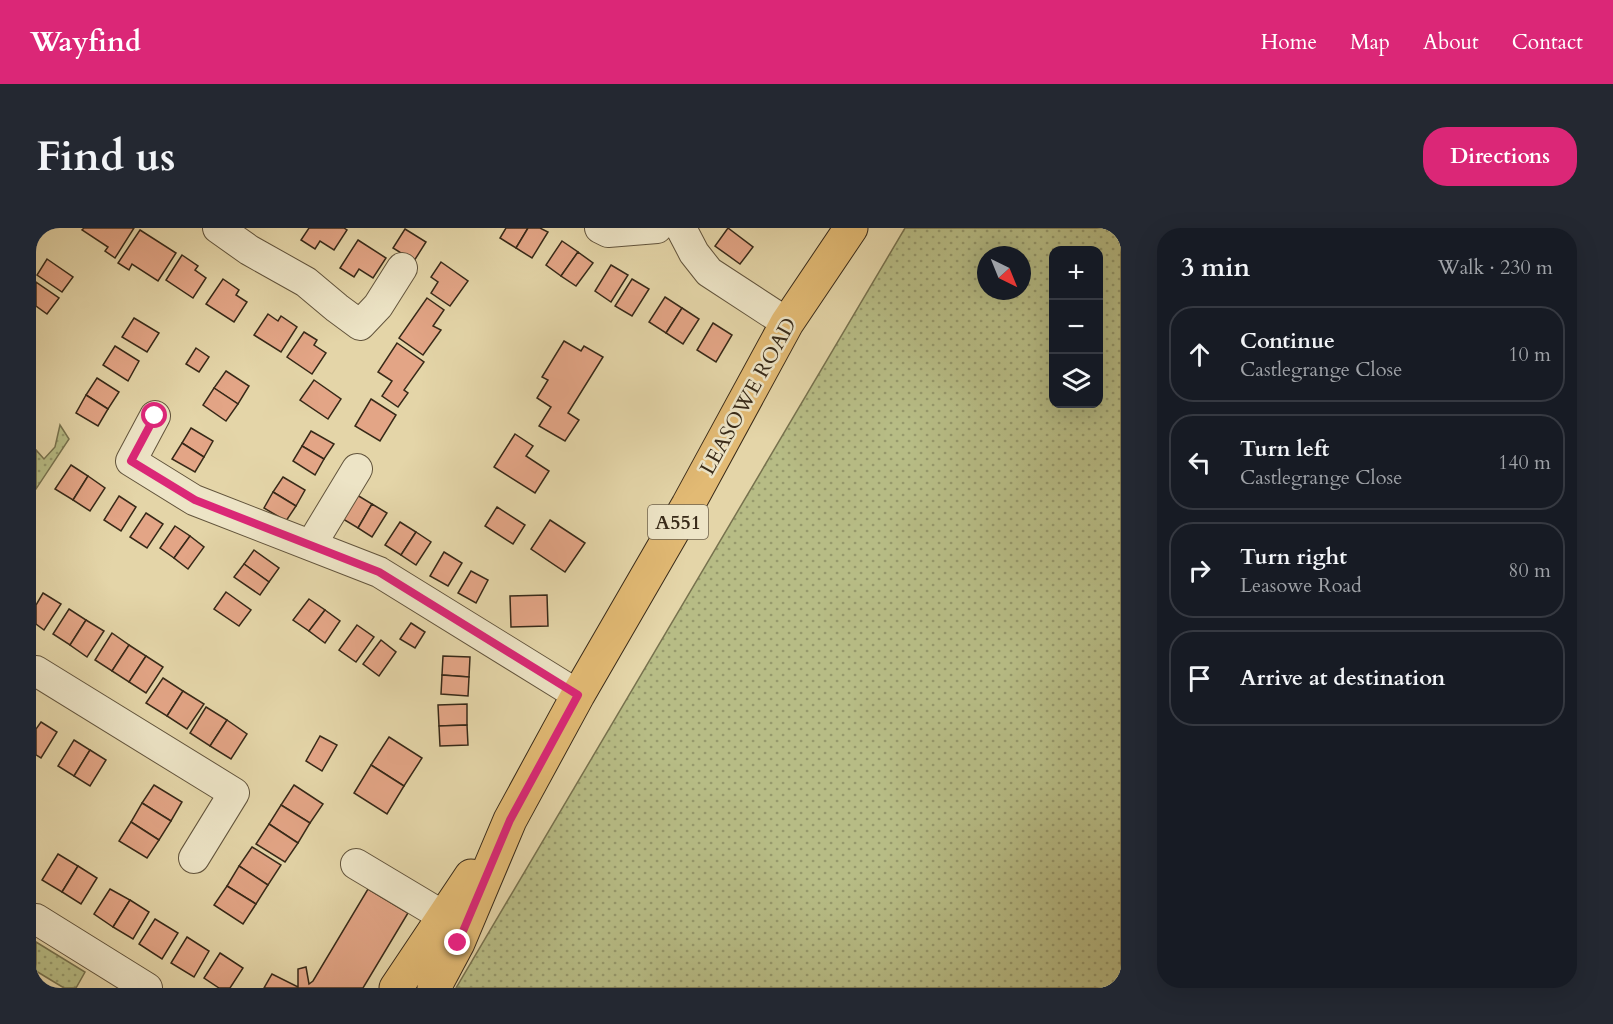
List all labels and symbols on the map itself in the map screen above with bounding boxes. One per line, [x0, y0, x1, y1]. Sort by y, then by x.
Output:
north arrow [977, 246, 1031, 300]
street label: LEASOWE ROAD [693, 312, 804, 480]
route start [141, 402, 167, 428]
road number: A551 [648, 505, 708, 539]
route end [444, 929, 470, 955]

